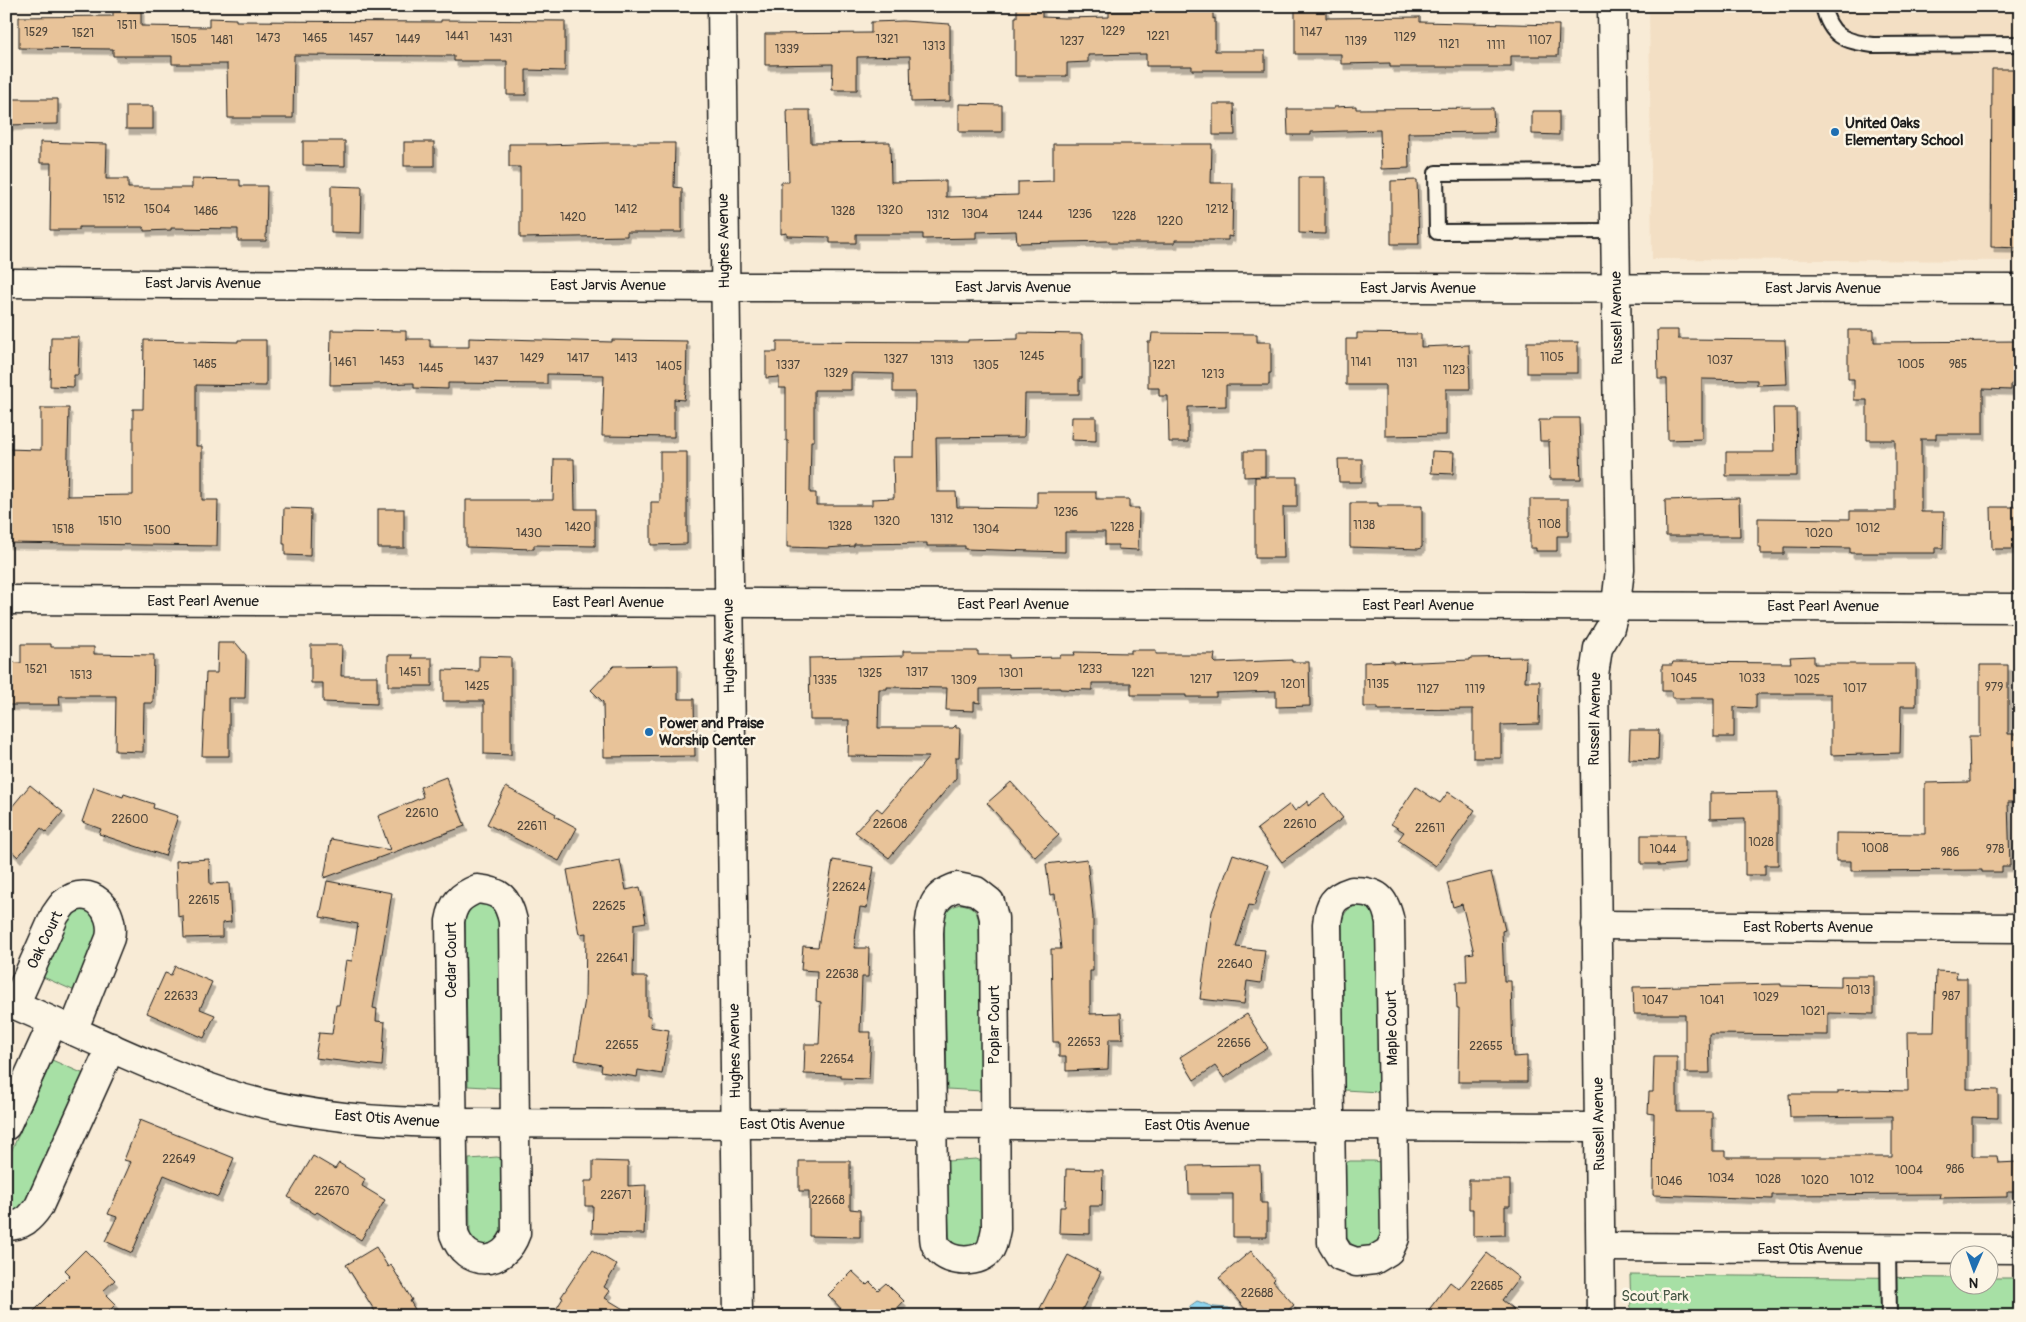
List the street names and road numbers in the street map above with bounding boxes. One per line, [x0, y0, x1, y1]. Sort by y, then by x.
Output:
street label: Hughes Avenue [714, 193, 734, 289]
street label: Russell Avenue [1607, 270, 1627, 365]
street label: East Jarvis Avenue [145, 274, 261, 293]
street label: East Jarvis Avenue [550, 276, 666, 295]
street label: East Jarvis Avenue [955, 278, 1071, 297]
street label: East Jarvis Avenue [1360, 279, 1476, 298]
street label: East Jarvis Avenue [1765, 279, 1881, 298]
street label: East Pearl Avenue [147, 592, 259, 611]
street label: East Pearl Avenue [552, 593, 664, 612]
street label: East Pearl Avenue [957, 595, 1069, 614]
street label: East Pearl Avenue [1362, 596, 1474, 615]
street label: East Pearl Avenue [1767, 597, 1879, 616]
street label: Hughes Avenue [719, 598, 739, 694]
street label: Russell Avenue [1585, 671, 1605, 766]
street label: Oak Court [23, 907, 68, 972]
street label: East Roberts Avenue [1743, 918, 1873, 937]
street label: Cedar Court [442, 921, 461, 998]
street label: Poplar Court [985, 985, 1004, 1064]
street label: Maple Court [1382, 989, 1402, 1066]
street label: Hughes Avenue [725, 1003, 745, 1099]
street label: Russell Avenue [1589, 1076, 1609, 1171]
street label: East Otis Avenue [334, 1106, 441, 1132]
street label: East Otis Avenue [739, 1115, 845, 1134]
street label: East Otis Avenue [1144, 1116, 1250, 1135]
street label: East Otis Avenue [1757, 1240, 1863, 1259]

